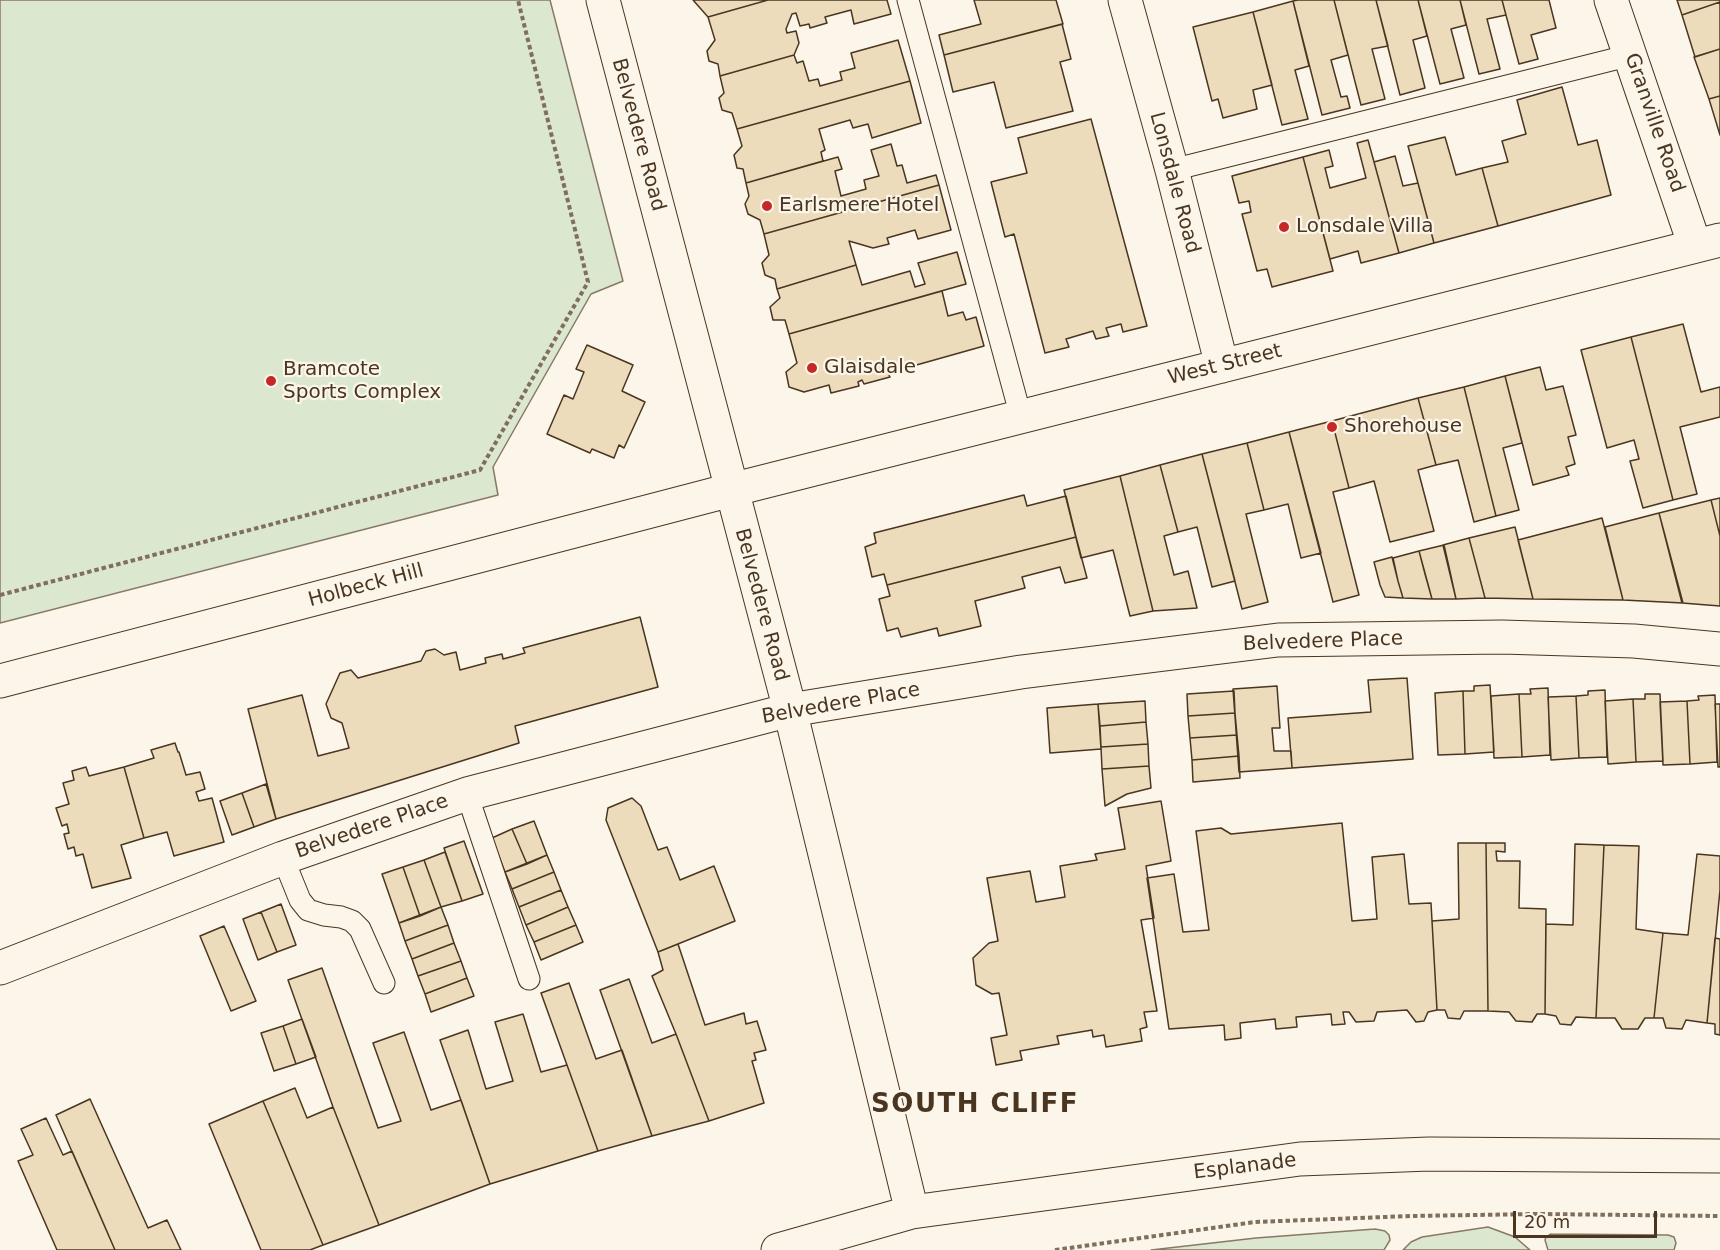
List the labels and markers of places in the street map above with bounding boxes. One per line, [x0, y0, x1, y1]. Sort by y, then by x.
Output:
place label: Earlsmere Hotel [779, 194, 939, 218]
marker: Earlsmere Hotel [760, 199, 774, 213]
place label: Lonsdale Villa [1296, 215, 1433, 239]
marker: Lonsdale Villa [1277, 220, 1291, 234]
place label: Glaisdale [824, 356, 916, 380]
place label: Bramcote Sports Complex [283, 358, 441, 405]
marker: Glaisdale [805, 361, 819, 375]
marker: Bramcote Sports Complex [264, 374, 278, 388]
place label: Shorehouse [1344, 415, 1462, 439]
marker: Shorehouse [1325, 420, 1339, 434]

